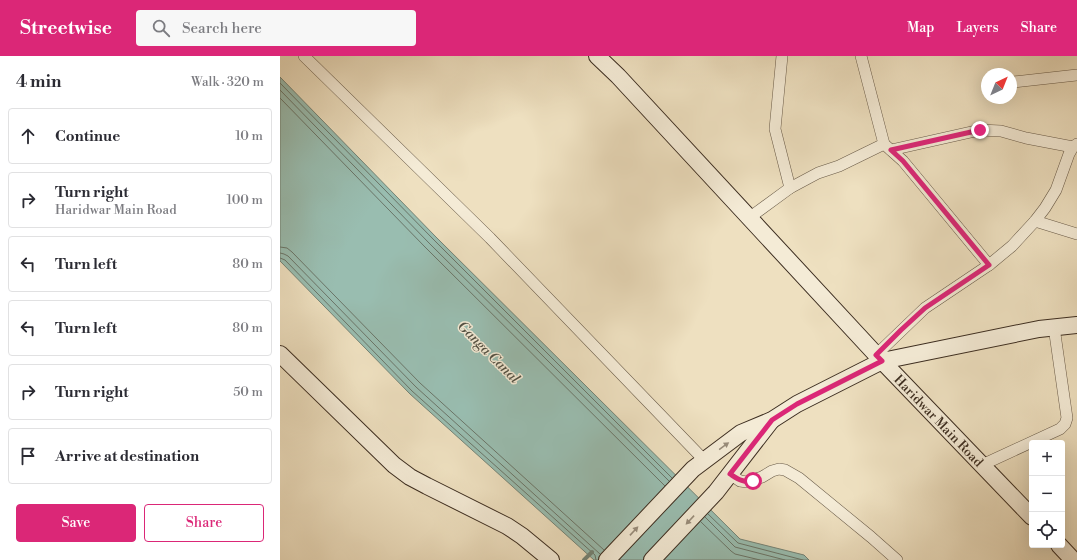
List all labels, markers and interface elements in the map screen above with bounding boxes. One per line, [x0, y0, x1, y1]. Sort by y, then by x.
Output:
search box [136, 10, 416, 46]
text: Streetwise [20, 16, 112, 40]
icon: search [150, 17, 172, 39]
text: Search here [182, 19, 262, 38]
text: Map [907, 19, 934, 37]
text: Layers [956, 19, 999, 37]
text: Share [1021, 19, 1057, 37]
north arrow [981, 68, 1017, 104]
text: 4 min [16, 71, 61, 93]
text: Walk · 320 m [191, 74, 264, 90]
route end [971, 121, 989, 139]
icon: ahead [17, 125, 39, 147]
text: Continue [55, 127, 120, 146]
text: 10 m [235, 128, 263, 144]
text: Turn right [55, 183, 129, 202]
icon: right [17, 189, 39, 211]
text: 100 m [227, 192, 263, 208]
text: Haridwar Main Road [55, 202, 177, 218]
icon: left [17, 253, 39, 275]
text: Turn left [55, 255, 117, 274]
text: 80 m [232, 256, 263, 272]
icon: left [17, 317, 39, 339]
water label: Ganga Canal [453, 318, 524, 388]
text: Turn left [55, 319, 117, 338]
text: 80 m [232, 320, 263, 336]
street label: Haridwar Main Road [890, 372, 987, 471]
icon: right [17, 381, 39, 403]
text: Turn right [55, 383, 129, 402]
text: 50 m [233, 384, 263, 400]
map controls [1029, 440, 1065, 548]
button: + [1029, 440, 1065, 476]
one-way arrow [719, 442, 729, 450]
icon: arrive [17, 445, 39, 467]
text: Arrive at destination [55, 447, 199, 466]
route start [744, 472, 762, 490]
button: − [1029, 476, 1065, 512]
button: Save [16, 504, 136, 542]
button: Share [144, 504, 264, 542]
button: locate [1029, 512, 1065, 548]
one-way arrow [685, 515, 695, 525]
one-way arrow [629, 527, 638, 536]

